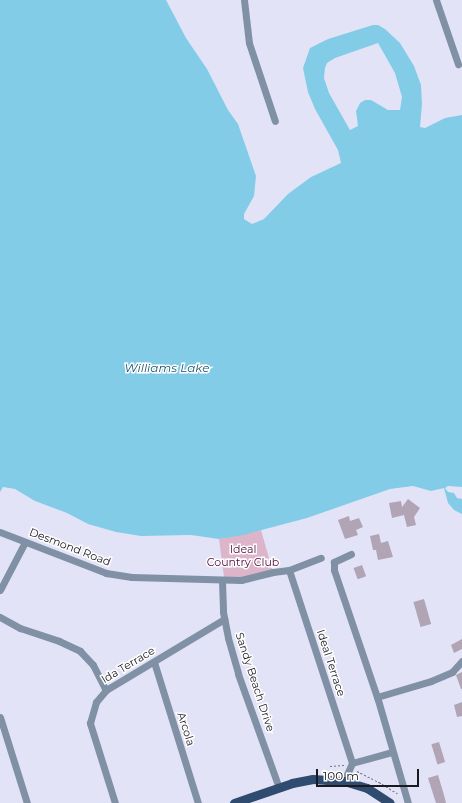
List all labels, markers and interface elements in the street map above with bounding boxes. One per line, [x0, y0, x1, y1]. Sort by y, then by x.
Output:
water label: Williams Lake [125, 361, 209, 375]
street label: Desmond Road [27, 525, 113, 569]
park label: Ideal Country Club [207, 543, 279, 569]
street label: Ideal Terrace [314, 628, 348, 698]
street label: Sandy Beach Drive [233, 631, 277, 733]
street label: Ida Terrace [99, 644, 157, 686]
street label: Arcola [174, 711, 198, 747]
scale bar [318, 761, 421, 787]
text: 100 m [323, 768, 359, 783]

